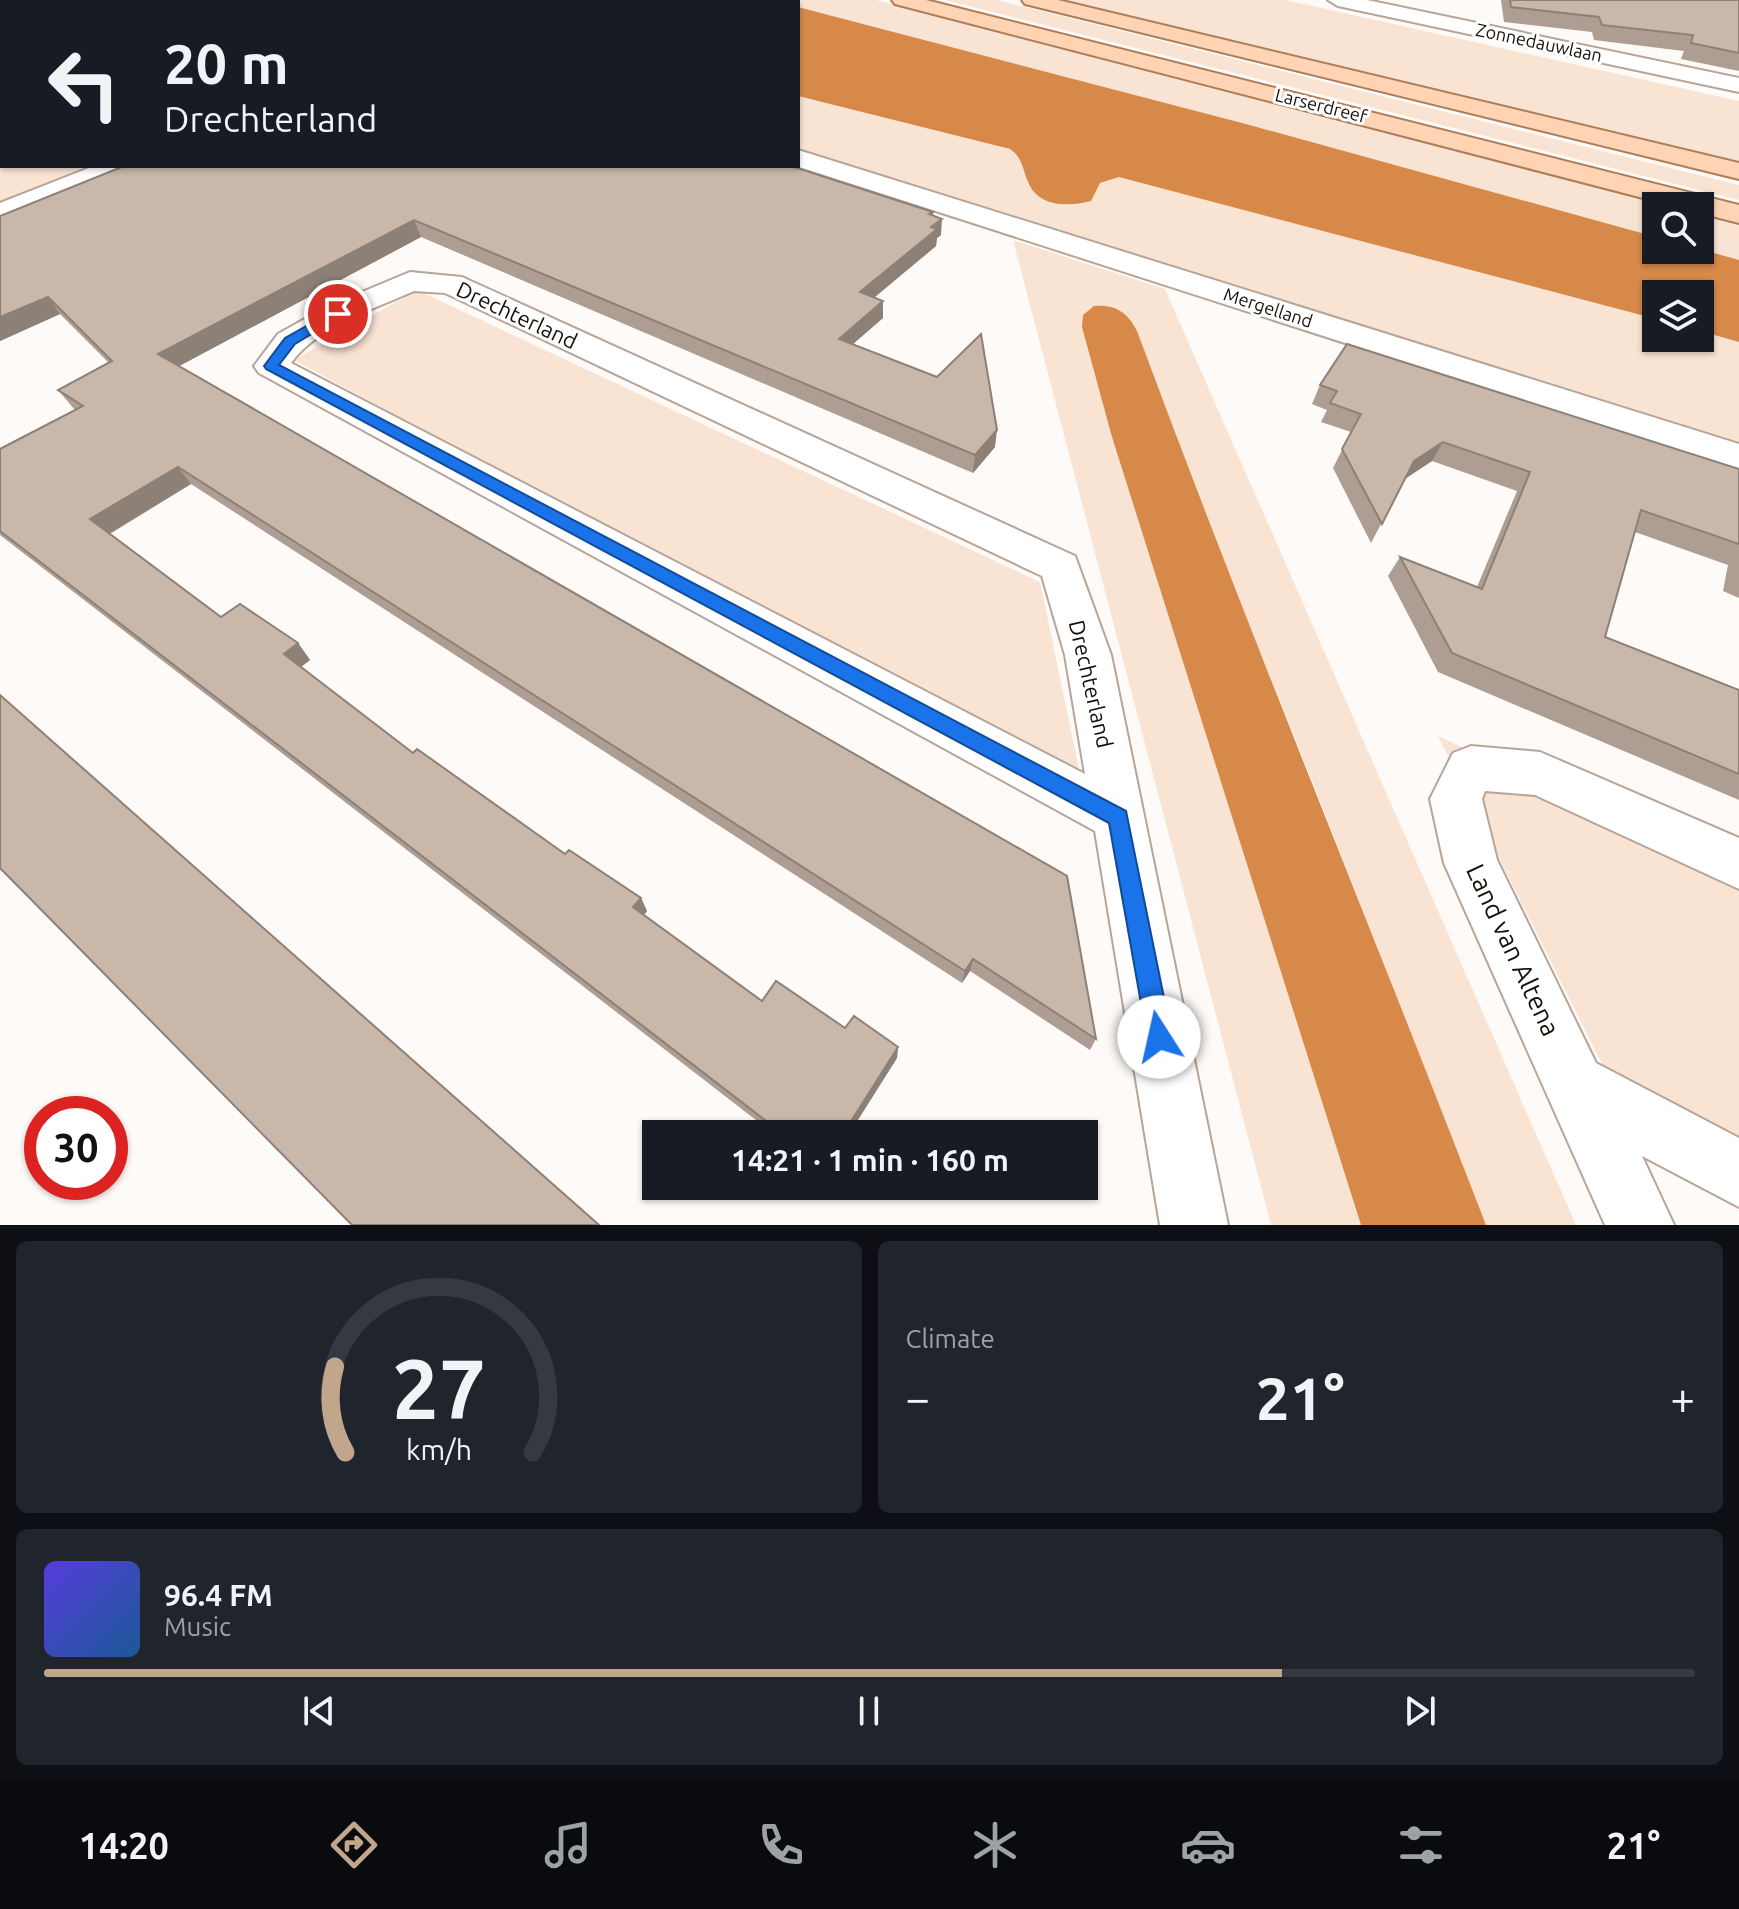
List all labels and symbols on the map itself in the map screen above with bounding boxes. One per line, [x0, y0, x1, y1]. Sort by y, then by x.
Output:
street label: Zonnedauwlaan [1474, 19, 1604, 65]
street label: Larserdreef [1273, 84, 1369, 126]
street label: Drechterland [453, 276, 582, 353]
pin [304, 280, 372, 348]
street label: Mergelland [1221, 283, 1315, 331]
street label: Drechterland [1065, 618, 1118, 750]
street label: Land van Altena [1461, 859, 1566, 1040]
position arrow [1117, 995, 1201, 1079]
speed limit sign: 30 [24, 1096, 128, 1200]

